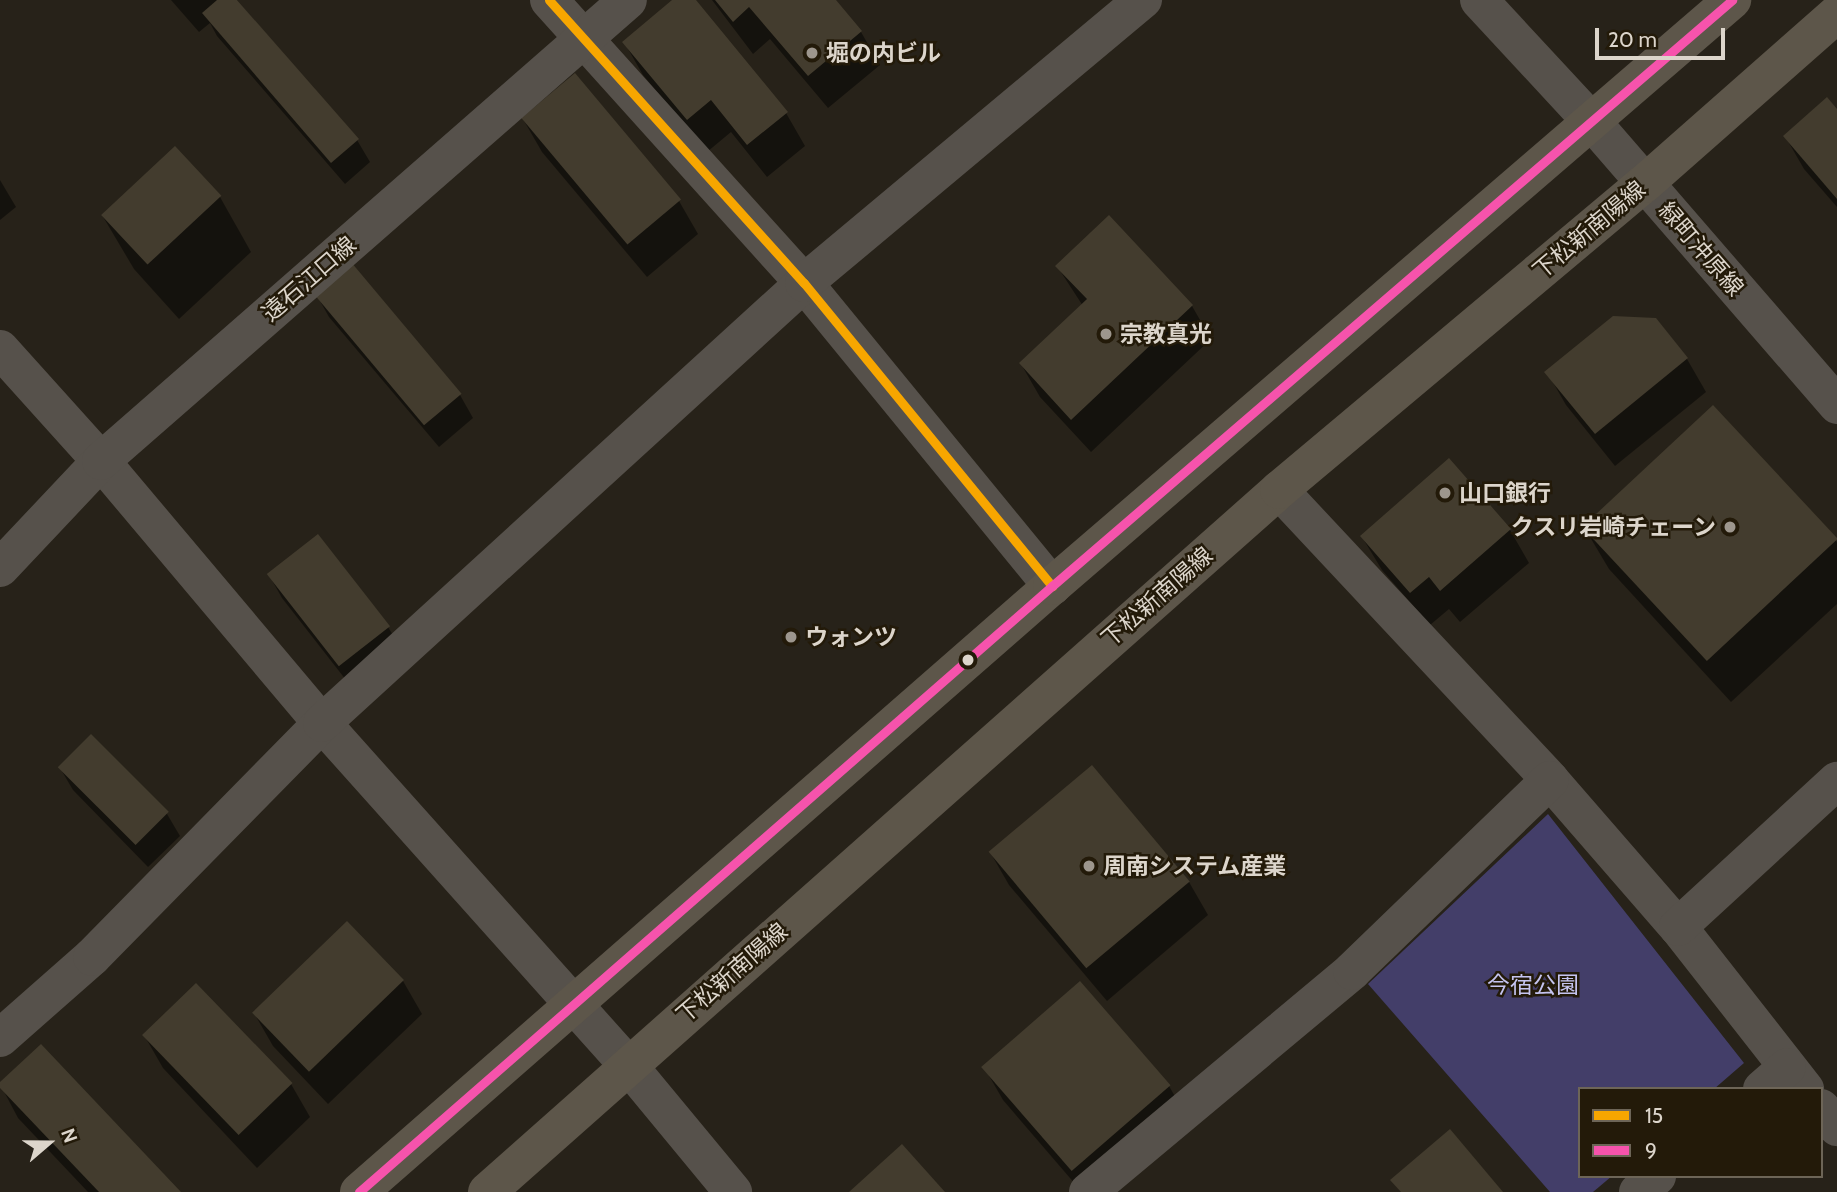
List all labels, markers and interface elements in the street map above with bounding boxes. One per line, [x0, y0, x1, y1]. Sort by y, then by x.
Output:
scale bar [1599, 14, 1728, 58]
text: 20 m [1608, 27, 1657, 52]
place label: 堀の内ビル [826, 39, 941, 67]
marker: 堀の内ビル [804, 45, 820, 61]
street label: 下松新南陽線 [1527, 175, 1651, 285]
street label: 緑町沖原線 [1653, 197, 1749, 301]
street label: 遠石江口線 [257, 231, 361, 327]
place label: 宗教真光 [1120, 320, 1212, 348]
marker: 宗教真光 [1098, 326, 1114, 342]
place label: 山口銀行 [1459, 479, 1551, 507]
marker: 山口銀行 [1437, 485, 1453, 501]
place label: クスリ岩崎チェーン [1509, 513, 1716, 541]
marker: クスリ岩崎チェーン [1722, 519, 1738, 535]
street label: 下松新南陽線 [1096, 541, 1218, 653]
place label: ウォンツ [805, 623, 897, 651]
marker: ウォンツ [783, 629, 799, 645]
unlabelled marker [961, 653, 975, 667]
place label: 周南システム産業 [1103, 852, 1287, 880]
marker: 周南システム産業 [1081, 858, 1097, 874]
street label: 下松新南陽線 [671, 917, 793, 1029]
park label: 今宿公園 [1487, 971, 1579, 999]
legend [1578, 1087, 1823, 1178]
text: 15 [1645, 1103, 1663, 1128]
north arrow [14, 1108, 84, 1178]
text: N [56, 1125, 82, 1146]
text: 9 [1645, 1138, 1657, 1163]

